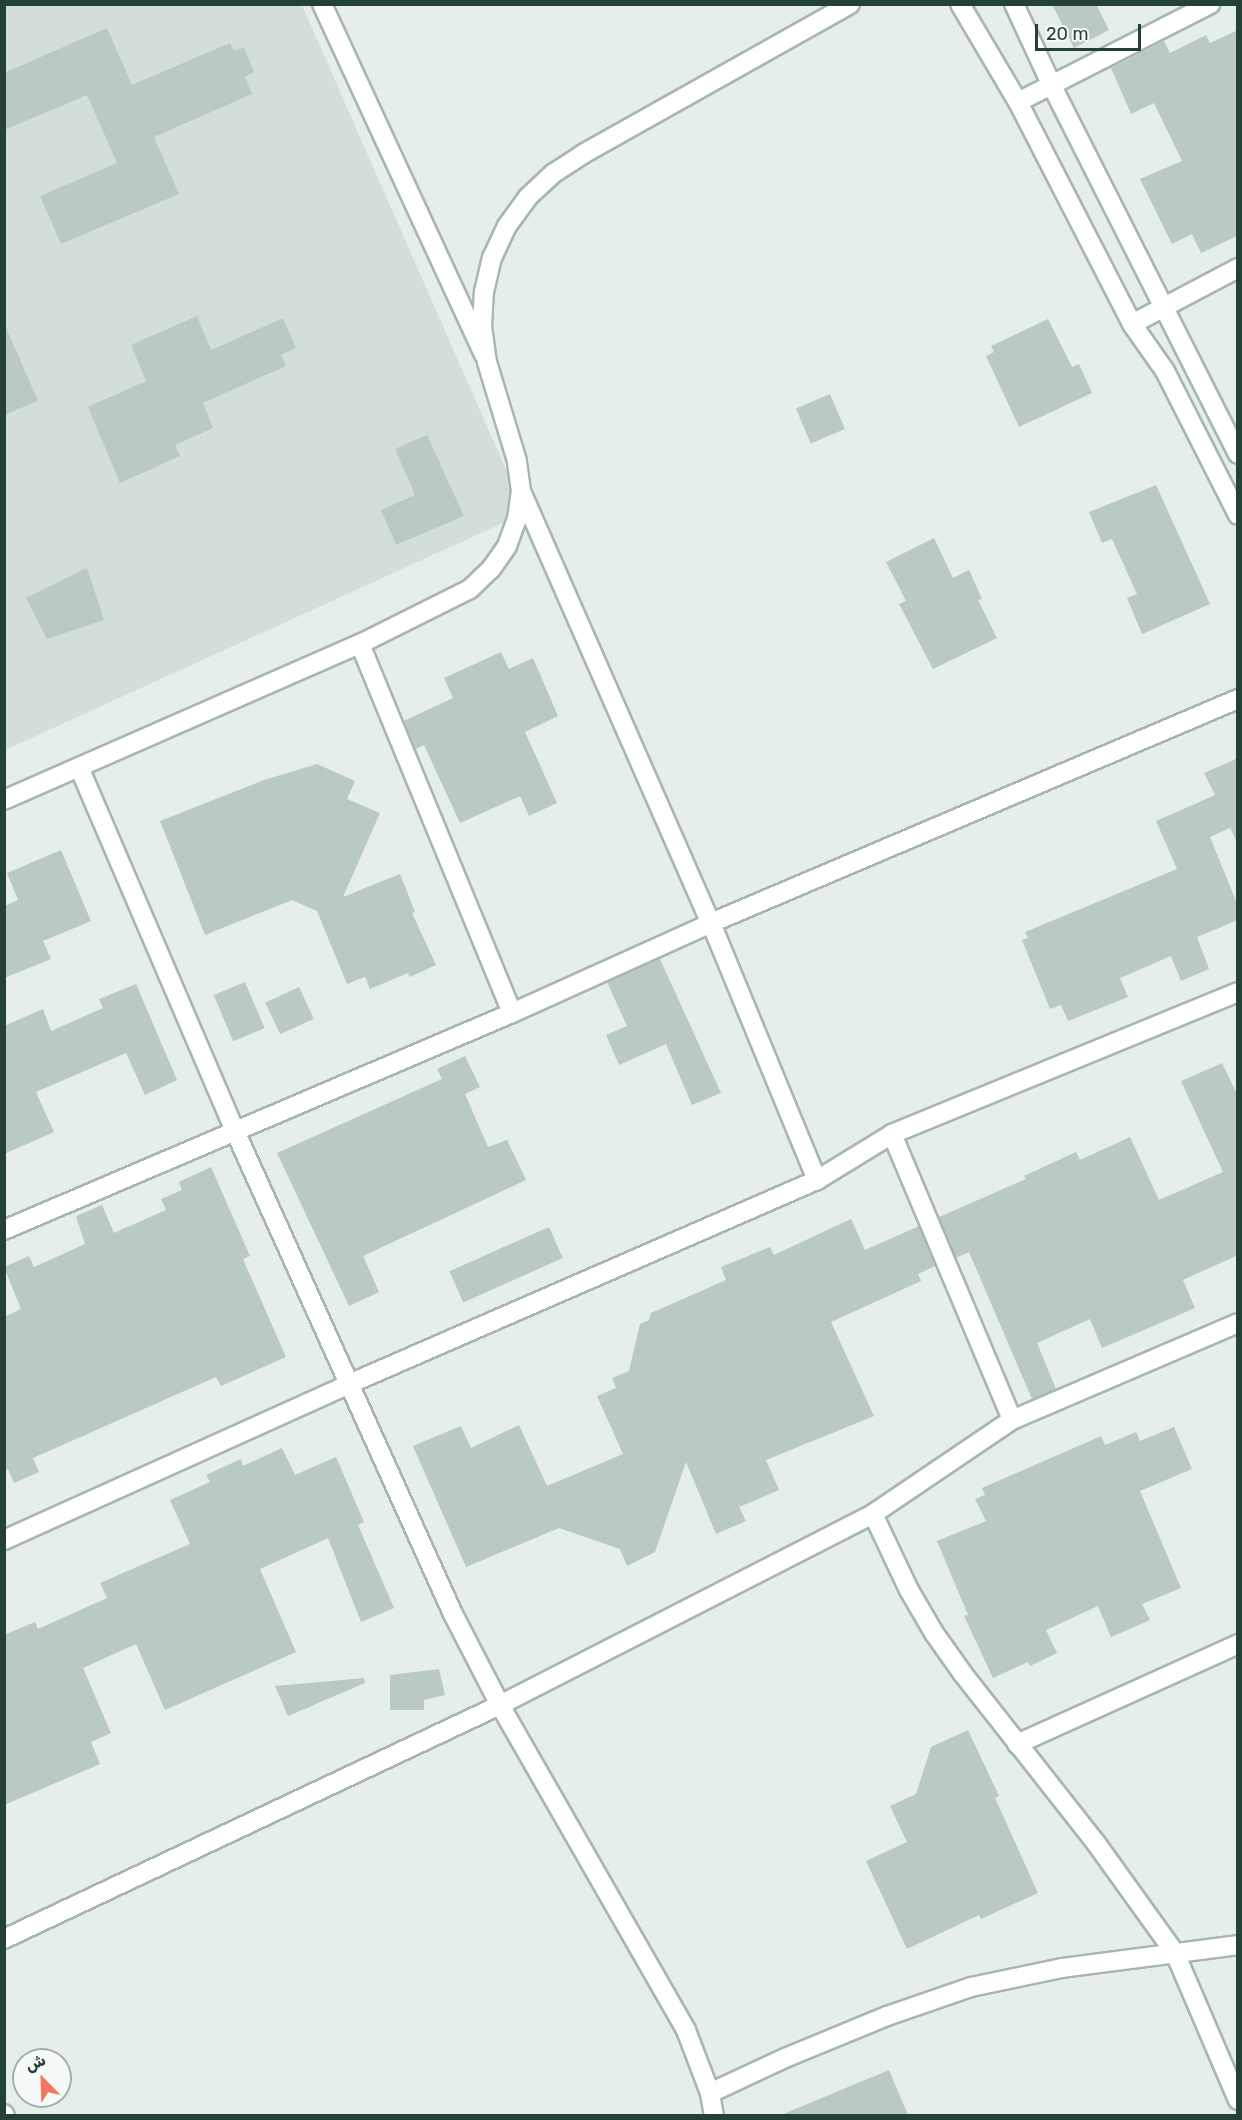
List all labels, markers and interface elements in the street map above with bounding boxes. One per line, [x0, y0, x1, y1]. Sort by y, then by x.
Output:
scale bar [1038, 12, 1144, 50]
text: 20 m [1046, 23, 1088, 45]
north arrow [12, 2048, 72, 2108]
text: ش [23, 2050, 49, 2076]

